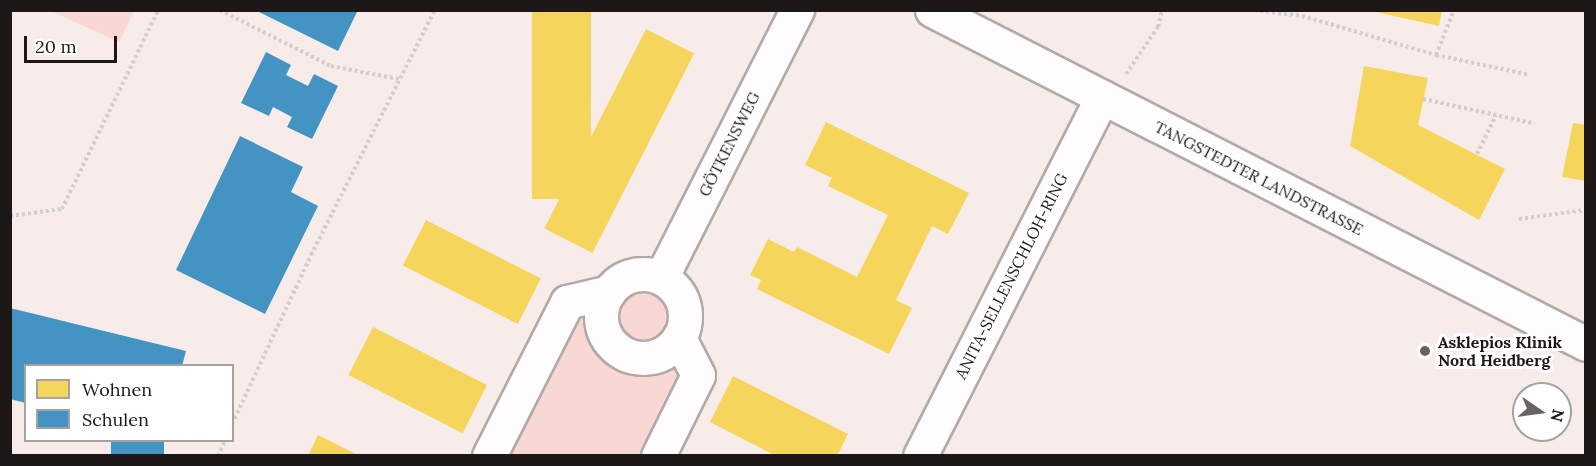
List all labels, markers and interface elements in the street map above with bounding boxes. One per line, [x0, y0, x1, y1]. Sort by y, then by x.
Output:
scale bar [27, 24, 120, 62]
text: 20 m [35, 35, 77, 58]
street label: GÖTKENSWEG [694, 88, 764, 200]
street label: TANGSTEDTER LANDSTRASSE [1151, 117, 1367, 239]
street label: ANITA-SELLENSCHLOH-RING [951, 170, 1071, 382]
place label: Asklepios Klinik Nord Heidberg [1438, 332, 1562, 370]
marker: Asklepios Klinik Nord Heidberg [1416, 342, 1434, 360]
legend [24, 364, 234, 442]
text: Wohnen [82, 378, 152, 401]
north arrow [1512, 382, 1572, 442]
text: N [1546, 407, 1569, 424]
text: Schulen [82, 408, 149, 431]

